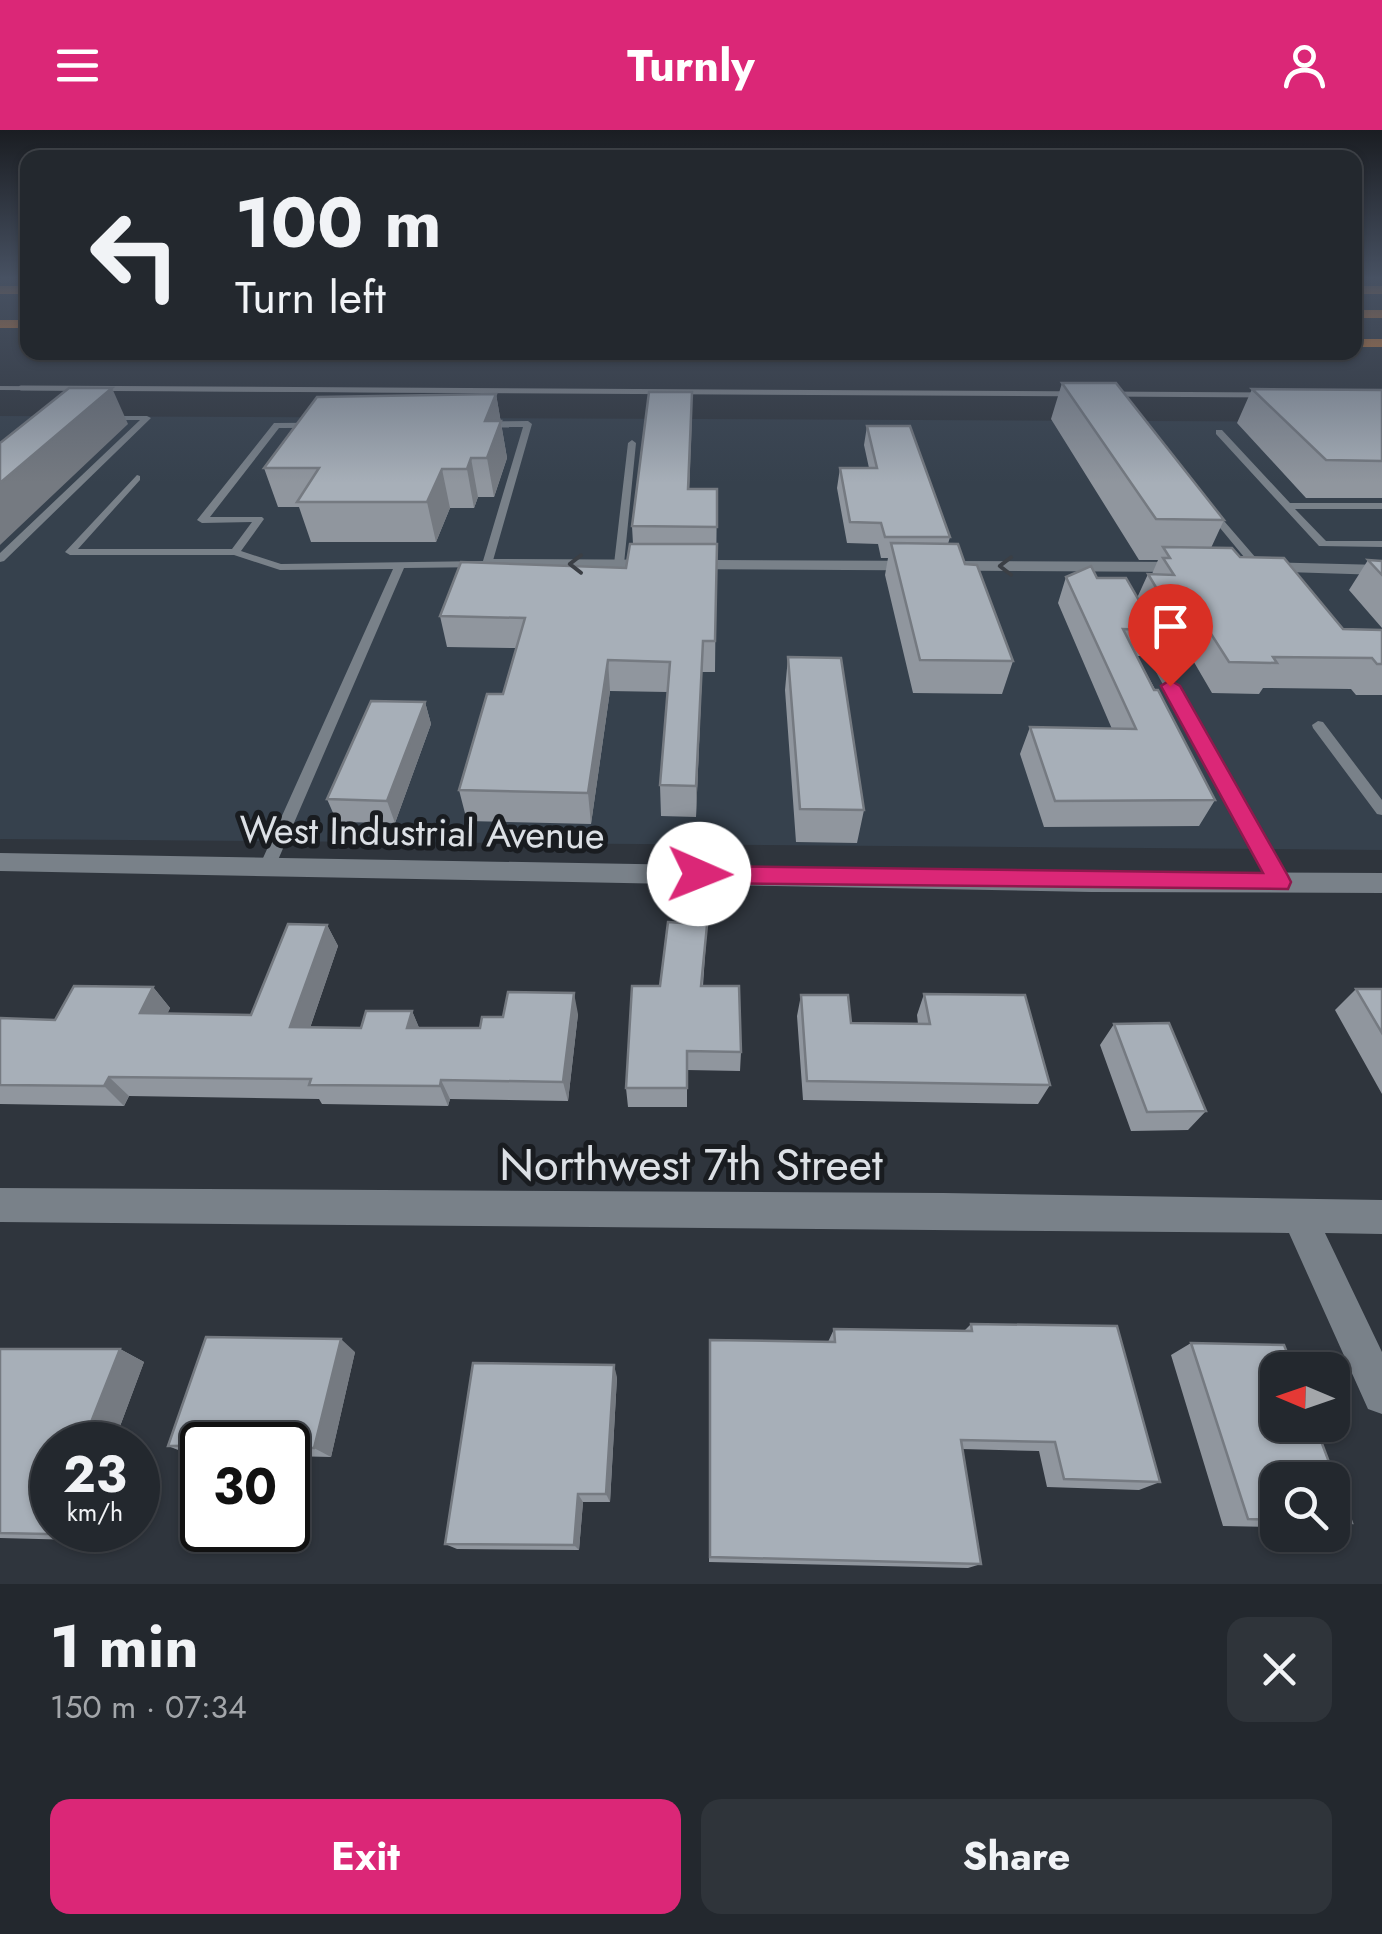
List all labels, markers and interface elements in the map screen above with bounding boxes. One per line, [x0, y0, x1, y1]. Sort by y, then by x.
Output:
text: Turnly [627, 33, 755, 98]
icon: menu [50, 38, 105, 93]
icon: person [1277, 38, 1332, 93]
text: 100 m [235, 172, 442, 273]
icon: left [70, 190, 200, 320]
text: Turn left [235, 265, 386, 330]
one-way arrow [568, 553, 584, 575]
one-way arrow [998, 555, 1014, 577]
pin [1128, 584, 1213, 687]
icon: arrive [1143, 599, 1198, 654]
street label: West Industrial Avenue [239, 801, 605, 863]
position arrow [647, 822, 751, 926]
street label: Northwest 7th Street [499, 1132, 883, 1197]
north arrow [1260, 1352, 1350, 1442]
map controls [1260, 1352, 1350, 1552]
speed limit sign: 30 [180, 1422, 310, 1552]
text: 23 [63, 1438, 127, 1511]
button: search [1260, 1462, 1350, 1552]
text: km/h [67, 1494, 123, 1530]
text: 1 min [50, 1603, 199, 1690]
button: close [1227, 1617, 1332, 1722]
text: 150 m · 07:34 [50, 1684, 247, 1730]
button: Exit [50, 1799, 681, 1914]
button: Share [701, 1799, 1332, 1914]

